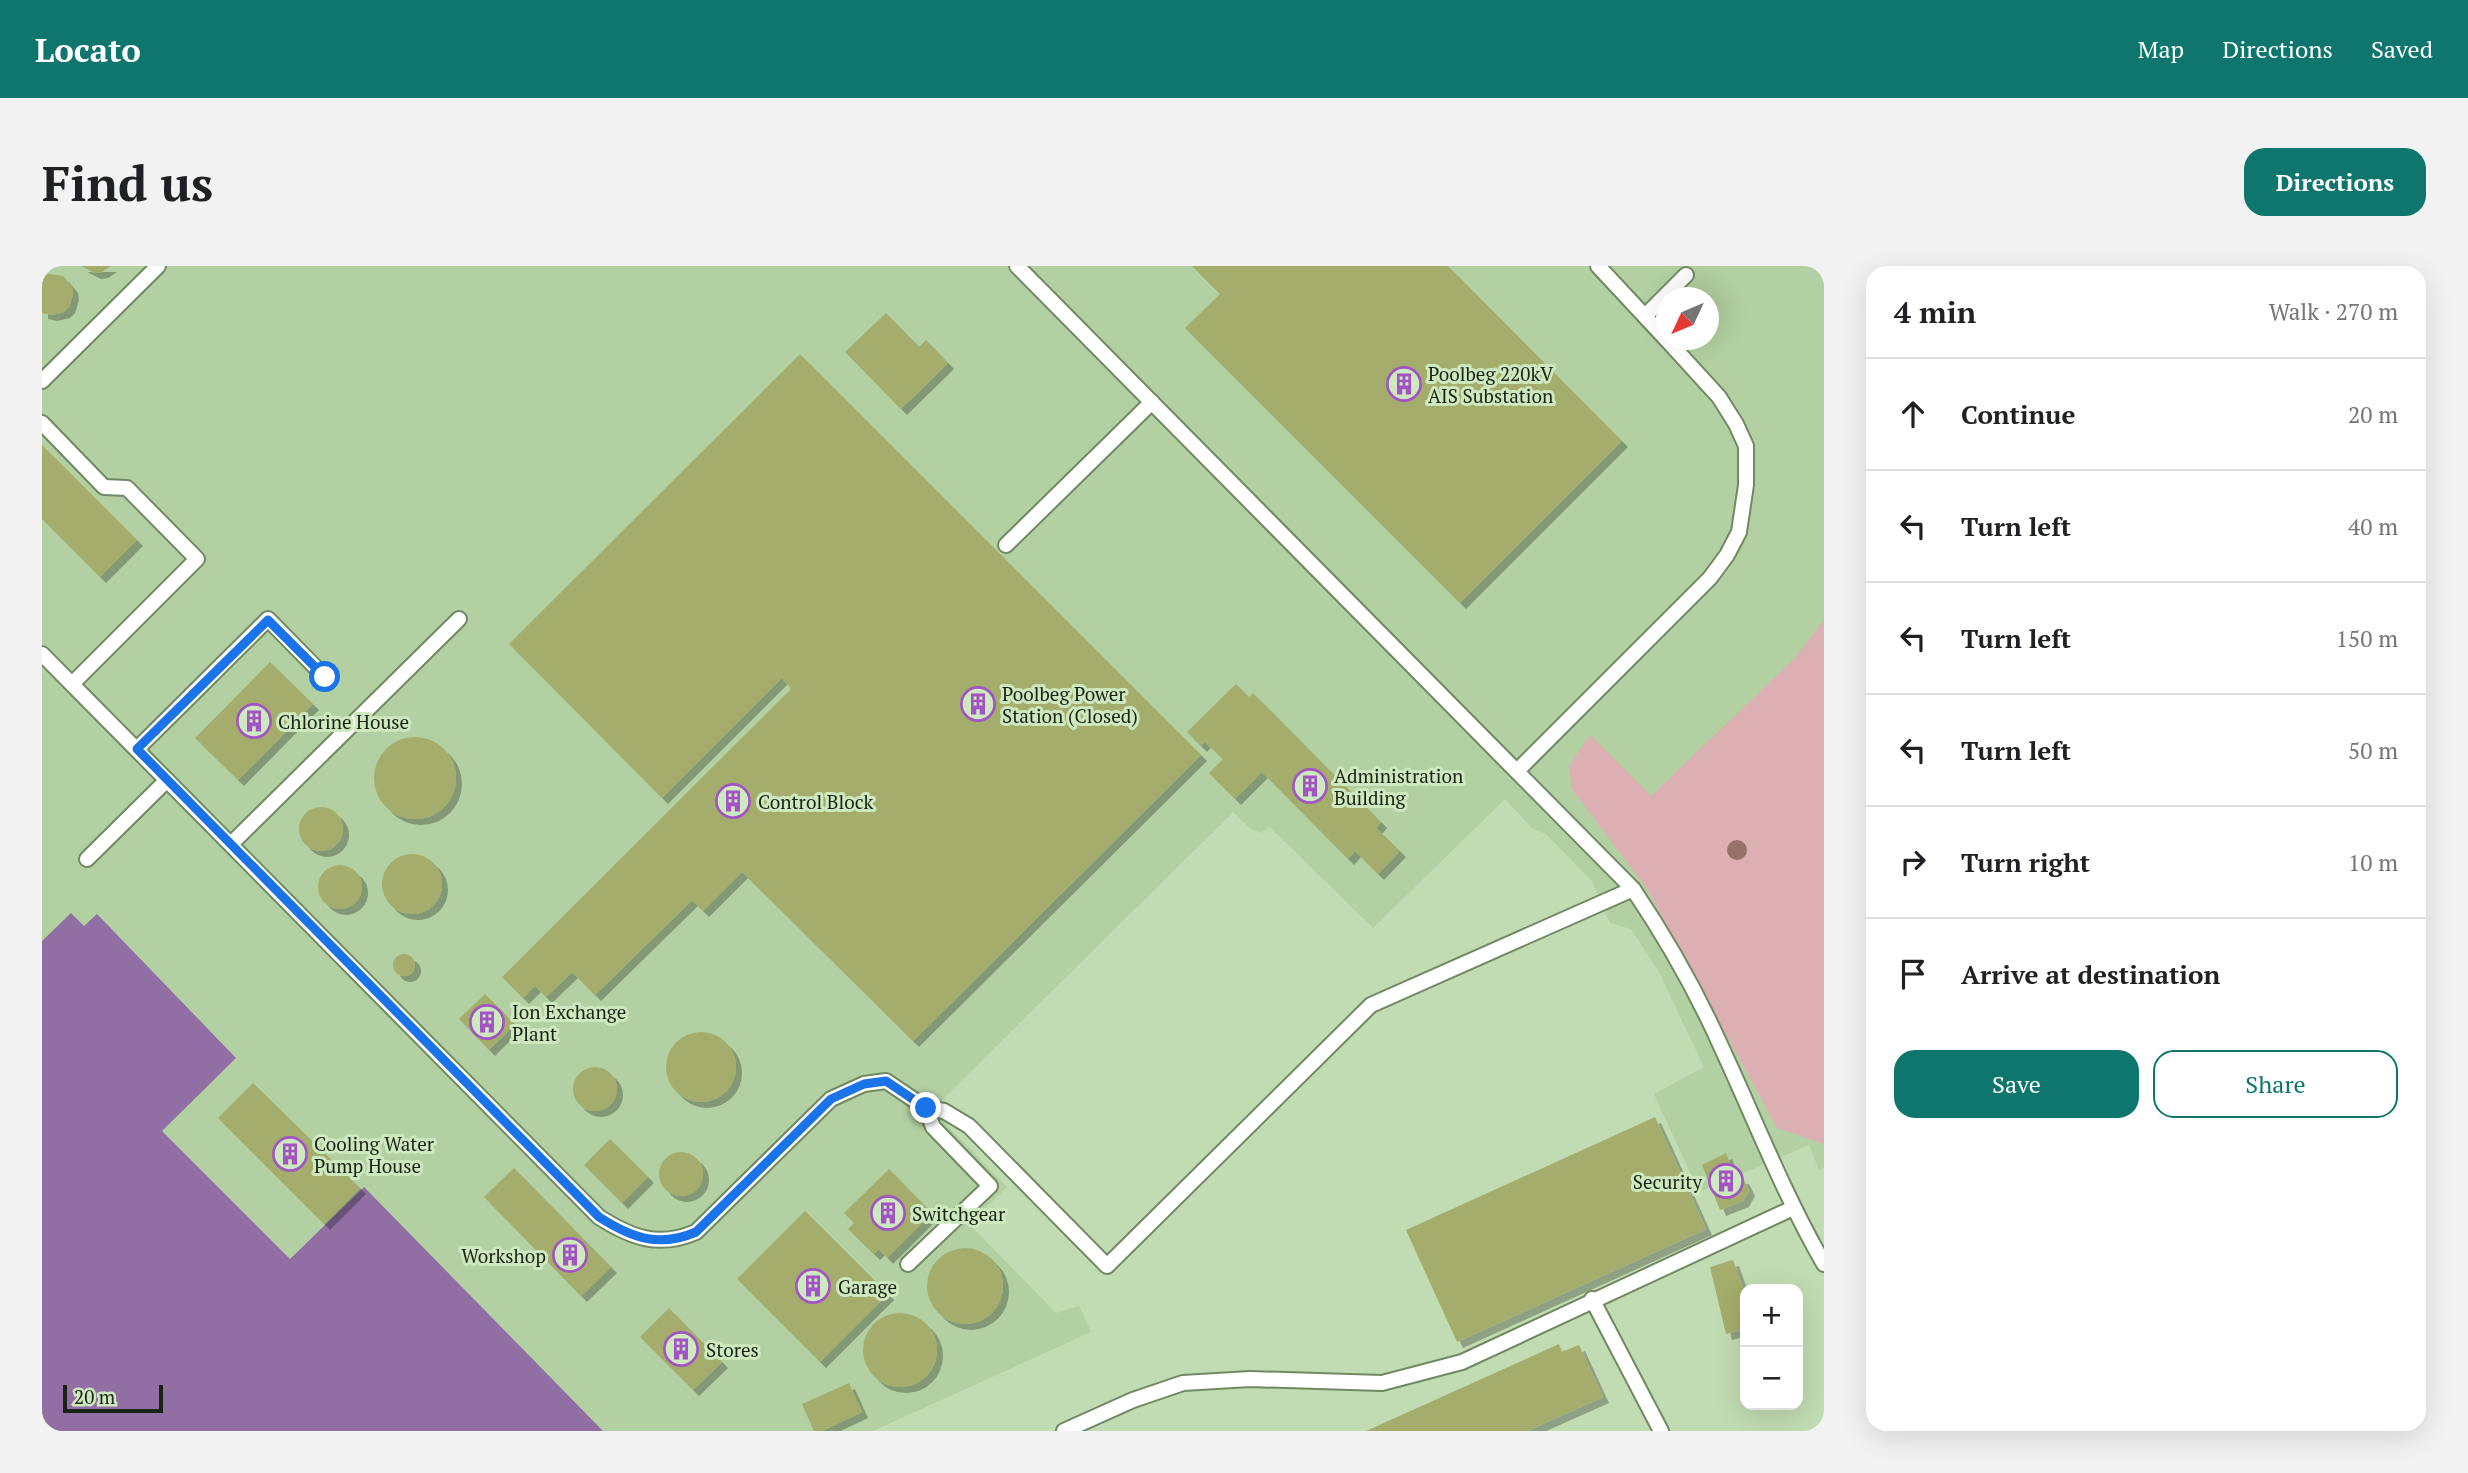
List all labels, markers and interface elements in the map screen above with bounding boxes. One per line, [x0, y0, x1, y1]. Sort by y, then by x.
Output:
text: Locato [35, 28, 141, 71]
text: Map [2138, 33, 2184, 65]
text: Directions [2222, 33, 2333, 65]
text: Saved [2371, 33, 2433, 65]
button: Directions [2244, 148, 2426, 216]
text: Find us [42, 150, 213, 215]
north arrow [1656, 287, 1719, 350]
text: 4 min [1894, 292, 1976, 332]
text: Walk · 270 m [2269, 296, 2398, 327]
place label: Poolbeg 220kV AIS Substation [1428, 361, 1553, 408]
building icon: Poolbeg 220kV AIS Substation [1385, 365, 1423, 403]
icon: ahead [1894, 395, 1932, 433]
text: Continue [1961, 397, 2075, 431]
text: 20 m [2348, 399, 2398, 430]
icon: left [1894, 507, 1932, 545]
text: Turn left [1961, 509, 2071, 543]
text: 40 m [2348, 511, 2398, 542]
icon: left [1894, 619, 1932, 657]
text: Turn left [1961, 621, 2071, 655]
text: 150 m [2336, 623, 2398, 654]
route start [309, 661, 340, 692]
place label: Poolbeg Power Station (Closed) [1002, 681, 1138, 728]
building icon: Poolbeg Power Station (Closed) [959, 685, 997, 723]
building icon: Chlorine House [235, 702, 273, 740]
place label: Chlorine House [278, 709, 409, 734]
icon: left [1894, 731, 1932, 769]
text: Turn left [1961, 733, 2071, 767]
text: 50 m [2348, 735, 2398, 766]
place label: Administration Building [1334, 763, 1463, 810]
building icon: Administration Building [1291, 767, 1329, 805]
building icon: Control Block [714, 782, 752, 820]
place label: Control Block [758, 789, 874, 814]
icon: right [1894, 843, 1932, 881]
text: Turn right [1961, 845, 2090, 879]
text: 10 m [2348, 847, 2398, 878]
icon: arrive [1894, 955, 1932, 993]
text: Arrive at destination [1961, 957, 2220, 991]
place label: Ion Exchange Plant [512, 999, 626, 1046]
building icon: Ion Exchange Plant [468, 1003, 506, 1041]
button: Save [1894, 1050, 2139, 1118]
button: Share [2153, 1050, 2398, 1118]
route end [910, 1092, 941, 1123]
place label: Cooling Water Pump House [314, 1131, 435, 1178]
building icon: Cooling Water Pump House [271, 1135, 309, 1173]
building icon: Security [1707, 1162, 1745, 1200]
place label: Security [1633, 1169, 1702, 1194]
building icon: Switchgear [869, 1194, 907, 1232]
place label: Switchgear [912, 1201, 1006, 1226]
building icon: Workshop [551, 1236, 589, 1274]
place label: Workshop [461, 1243, 546, 1268]
building icon: Garage [794, 1267, 832, 1305]
place label: Garage [838, 1274, 897, 1299]
map controls [1740, 1284, 1803, 1410]
button: + [1740, 1284, 1803, 1347]
building icon: Stores [662, 1330, 700, 1368]
place label: Stores [706, 1337, 759, 1362]
button: − [1740, 1347, 1803, 1410]
scale bar [63, 1382, 163, 1414]
text: 20 m [74, 1384, 115, 1409]

